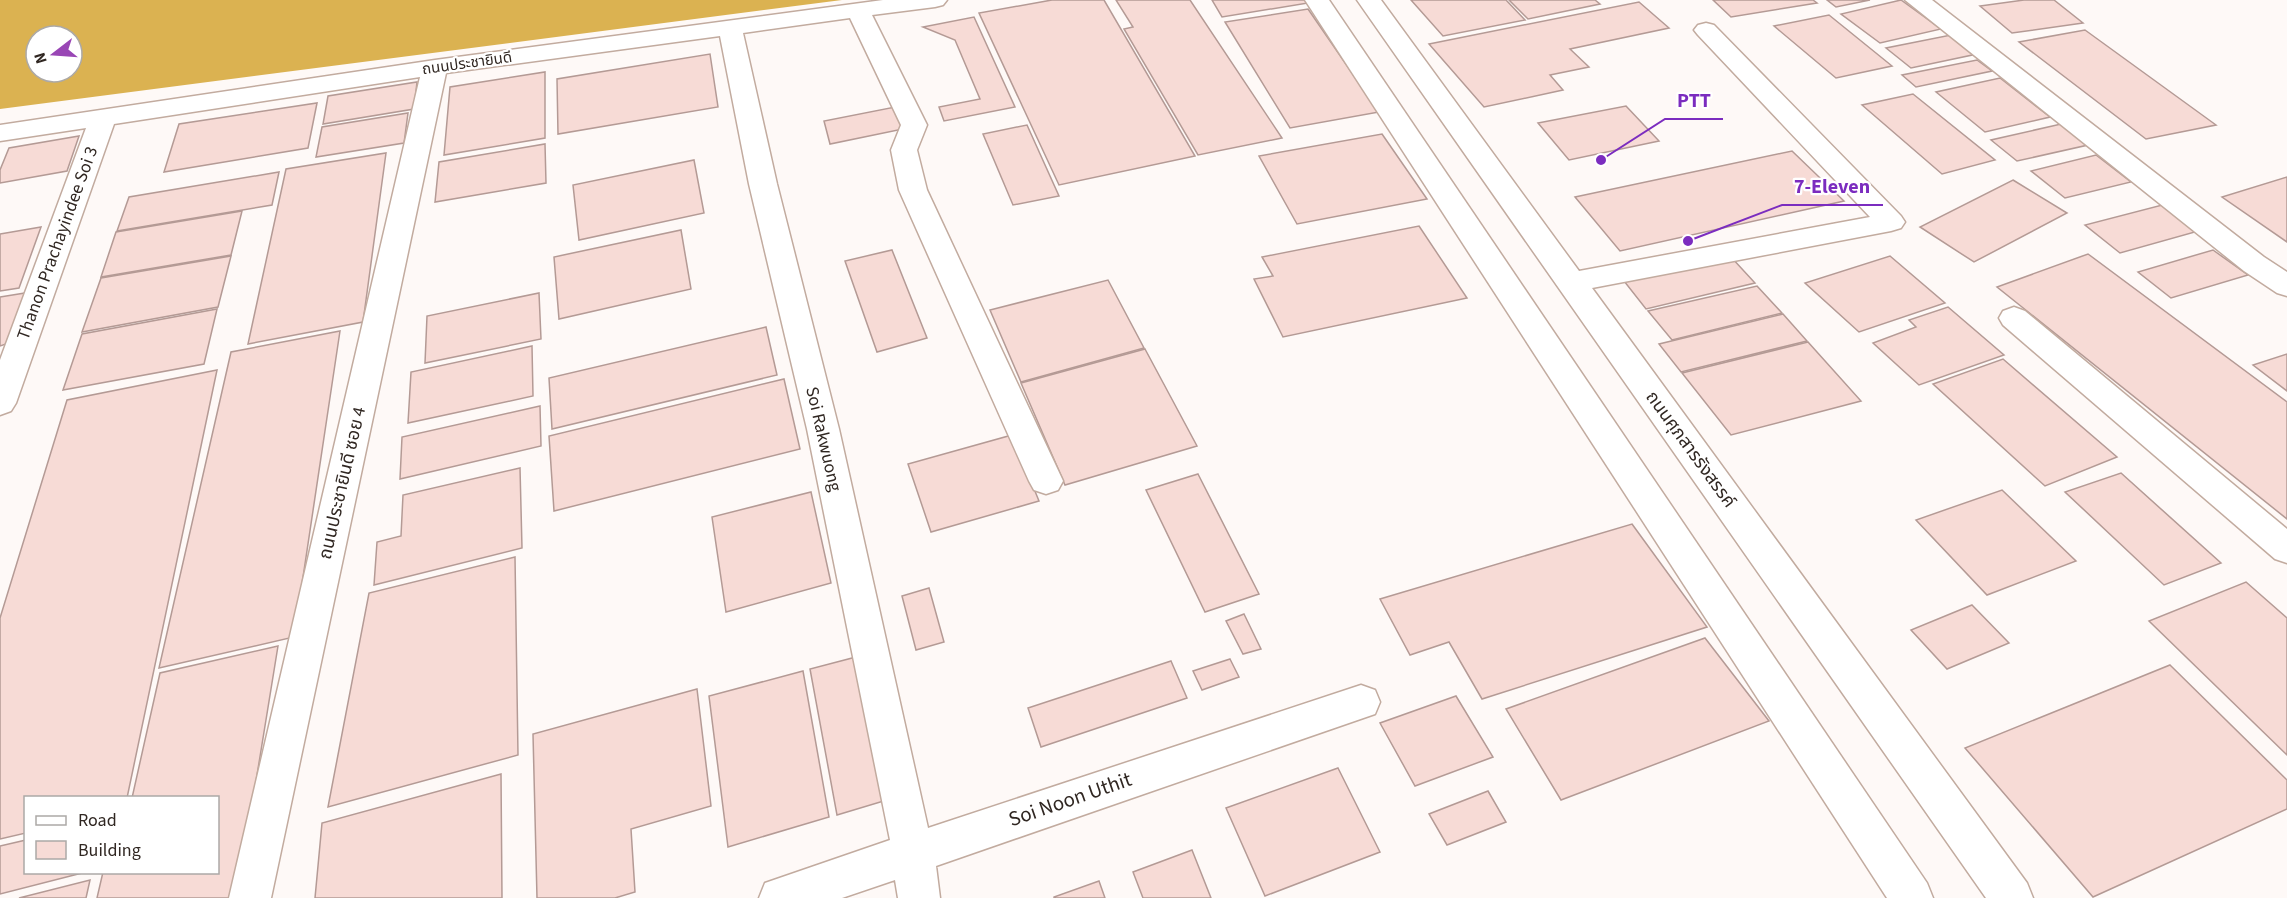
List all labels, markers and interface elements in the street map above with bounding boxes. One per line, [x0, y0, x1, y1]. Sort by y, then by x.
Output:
north arrow [24, 24, 84, 84]
street label: ถนนประชายินดี [421, 47, 513, 80]
text: N [29, 50, 53, 66]
callout: PTT [1665, 81, 1723, 119]
text: PTT [1677, 87, 1711, 115]
street label: Thanon Prachayindee Soi 3 [11, 143, 104, 343]
callout: 7-Eleven [1782, 167, 1883, 205]
text: 7-Eleven [1794, 173, 1870, 201]
street label: Soi Rakwuong [799, 384, 848, 494]
street label: ถนนศุภสารรังสรรค์ [1640, 386, 1742, 513]
street label: ถนนประชายินดี ซอย 4 [313, 404, 372, 562]
street label: Soi Noon Uthit [1004, 764, 1136, 834]
legend [24, 796, 219, 874]
text: Road [78, 808, 117, 833]
text: Building [78, 838, 141, 863]

